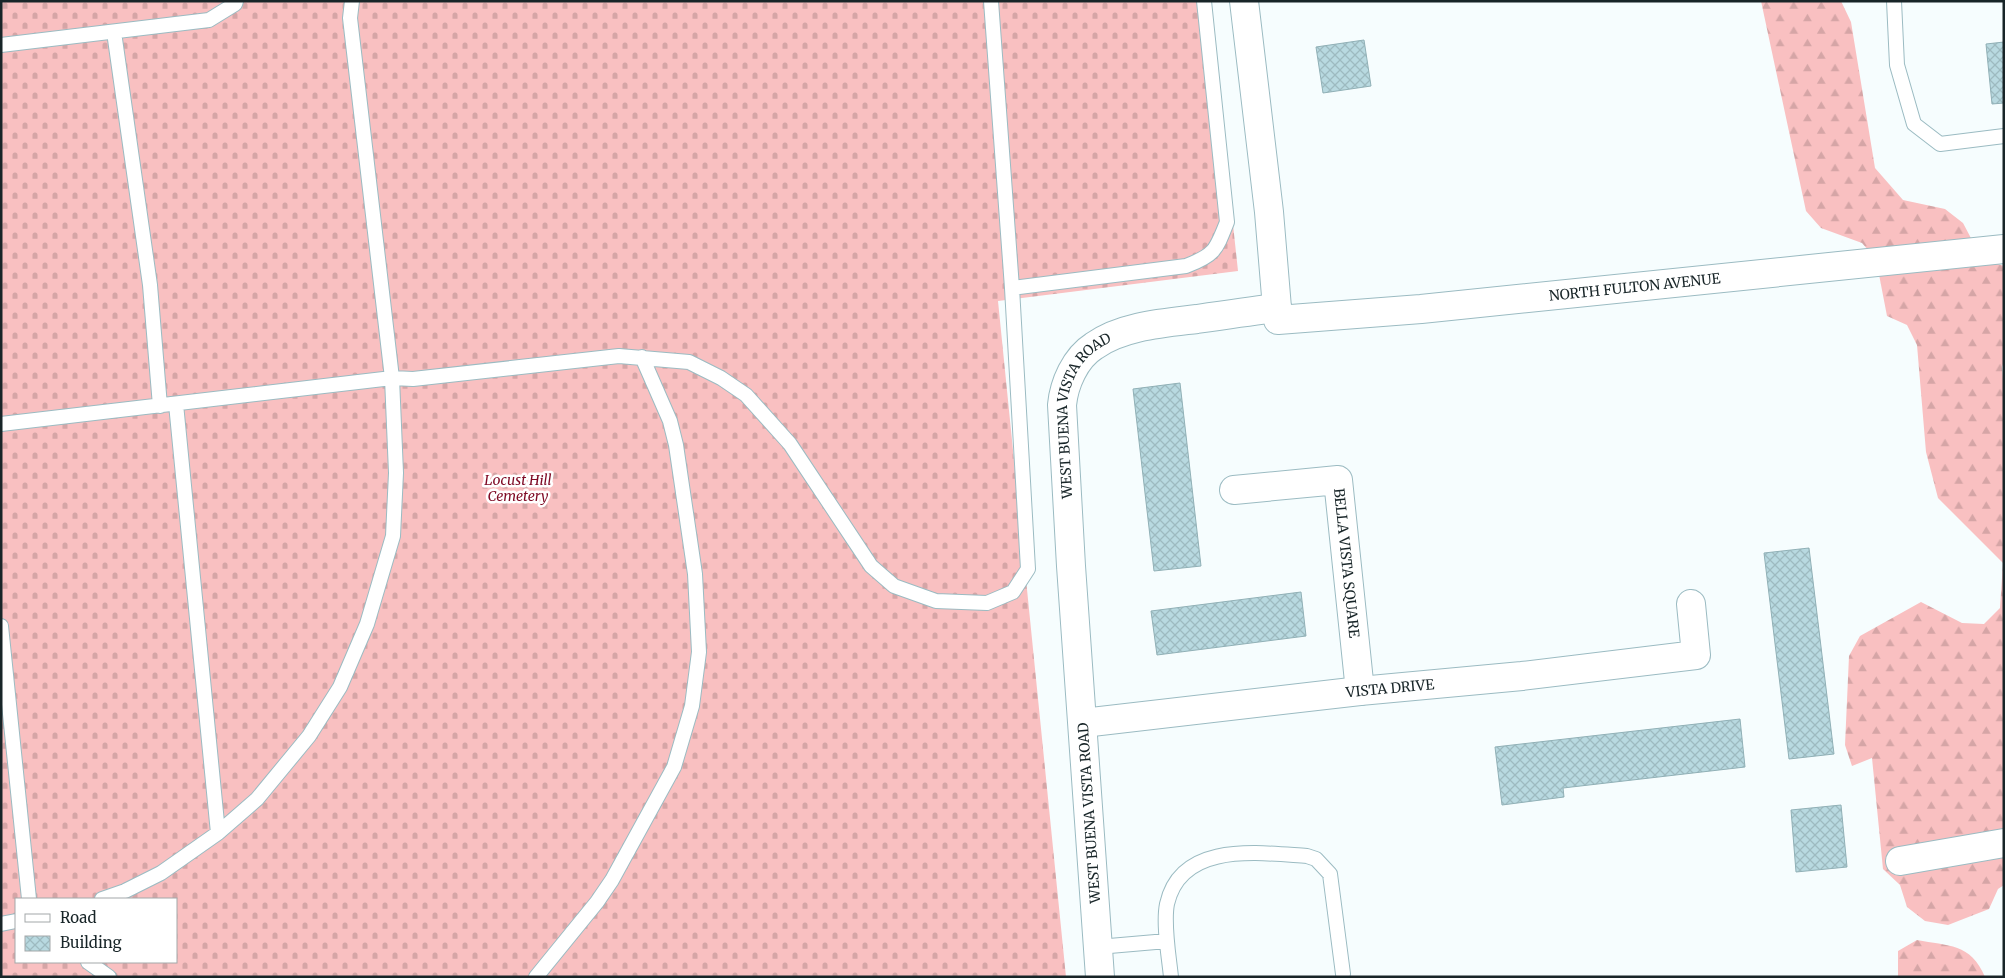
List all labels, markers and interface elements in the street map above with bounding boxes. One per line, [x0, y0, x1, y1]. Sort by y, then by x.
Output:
street label: NORTH FULTON AVENUE [1548, 269, 1721, 305]
street label: WEST BUENA VISTA ROAD [1053, 329, 1114, 500]
park label: Locust Hill Cemetery [484, 471, 552, 505]
street label: BELLA VISTA SQUARE [1330, 487, 1363, 639]
street label: VISTA DRIVE [1344, 675, 1435, 702]
street label: WEST BUENA VISTA ROAD [1074, 721, 1104, 905]
legend [15, 898, 178, 963]
text: Road [60, 908, 96, 927]
text: Building [60, 933, 122, 952]

